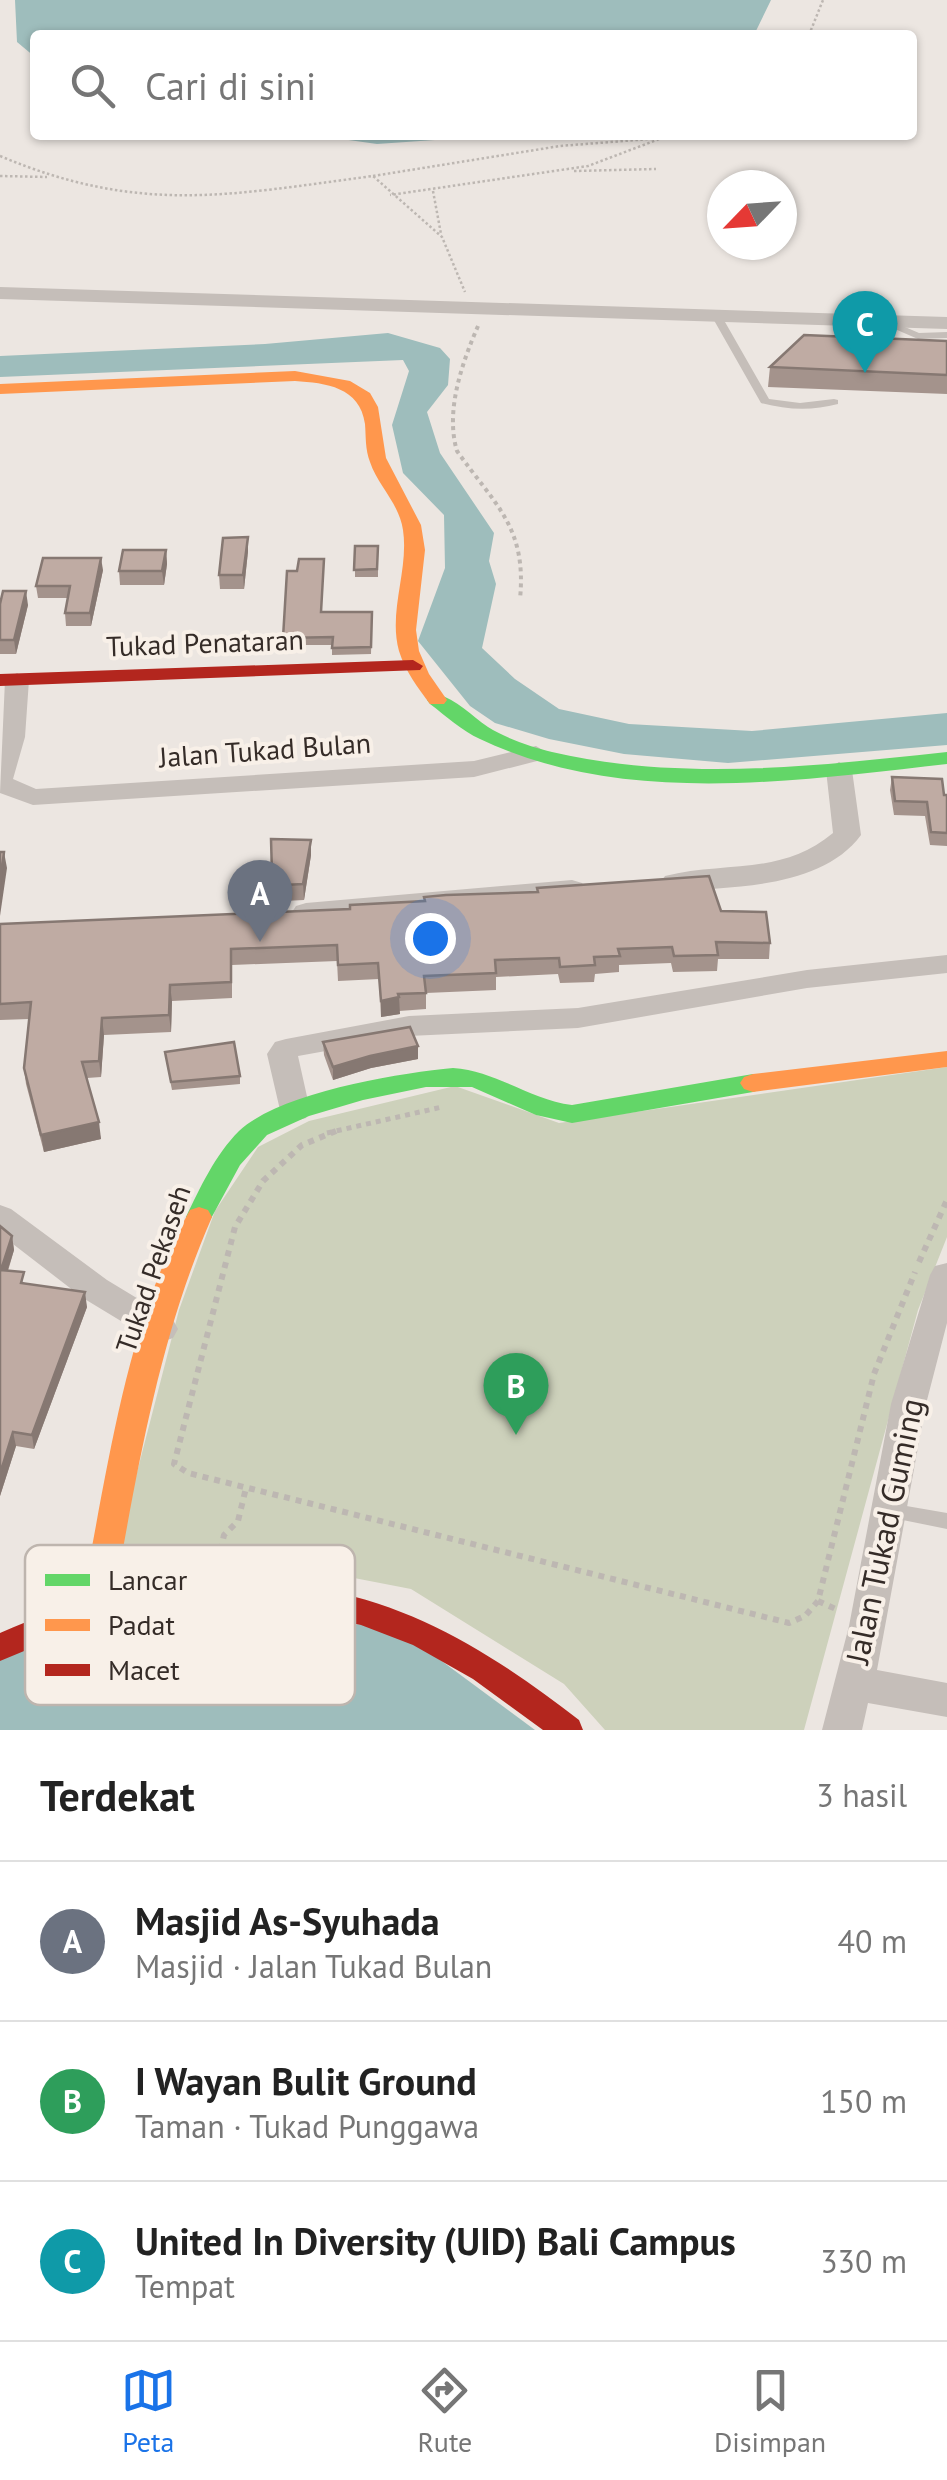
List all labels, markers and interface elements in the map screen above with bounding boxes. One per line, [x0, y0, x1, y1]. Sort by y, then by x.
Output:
search box [30, 30, 917, 140]
icon: search [65, 58, 120, 113]
text: Cari di sini [145, 61, 316, 110]
north arrow [707, 170, 797, 260]
pin: C [832, 290, 898, 373]
street label: Tukad Penataran [106, 621, 304, 664]
street label: Jalan Tukad Bulan [157, 724, 372, 775]
pin: A [228, 860, 292, 942]
your location [405, 913, 456, 964]
street label: Tukad Pekaseh [107, 1180, 199, 1358]
pin: B [484, 1352, 548, 1435]
street label: Jalan Tukad Guming [835, 1394, 933, 1669]
legend [25, 1545, 355, 1705]
text: Lancar [108, 1561, 188, 1598]
text: Padat [108, 1606, 176, 1643]
text: Macet [108, 1651, 180, 1688]
text: Terdekat [40, 1768, 195, 1823]
text: 3 hasil [816, 1774, 907, 1816]
text: Masjid As-Syuhada [135, 1896, 440, 1945]
text: A [63, 1920, 82, 1962]
text: 40 m [838, 1920, 907, 1962]
text: Masjid · Jalan Tukad Bulan [135, 1945, 492, 1987]
text: I Wayan Bulit Ground [135, 2056, 477, 2105]
text: B [63, 2080, 82, 2122]
text: 150 m [820, 2080, 907, 2122]
text: Taman · Tukad Punggawa [135, 2105, 479, 2147]
text: United In Diversity (UID) Bali Campus [135, 2216, 736, 2265]
text: C [64, 2240, 81, 2282]
text: 330 m [820, 2240, 907, 2282]
text: Tempat [135, 2265, 235, 2307]
tab: Peta [121, 2363, 176, 2460]
tab: Rute [417, 2363, 472, 2460]
tab: Disimpan [714, 2363, 826, 2460]

